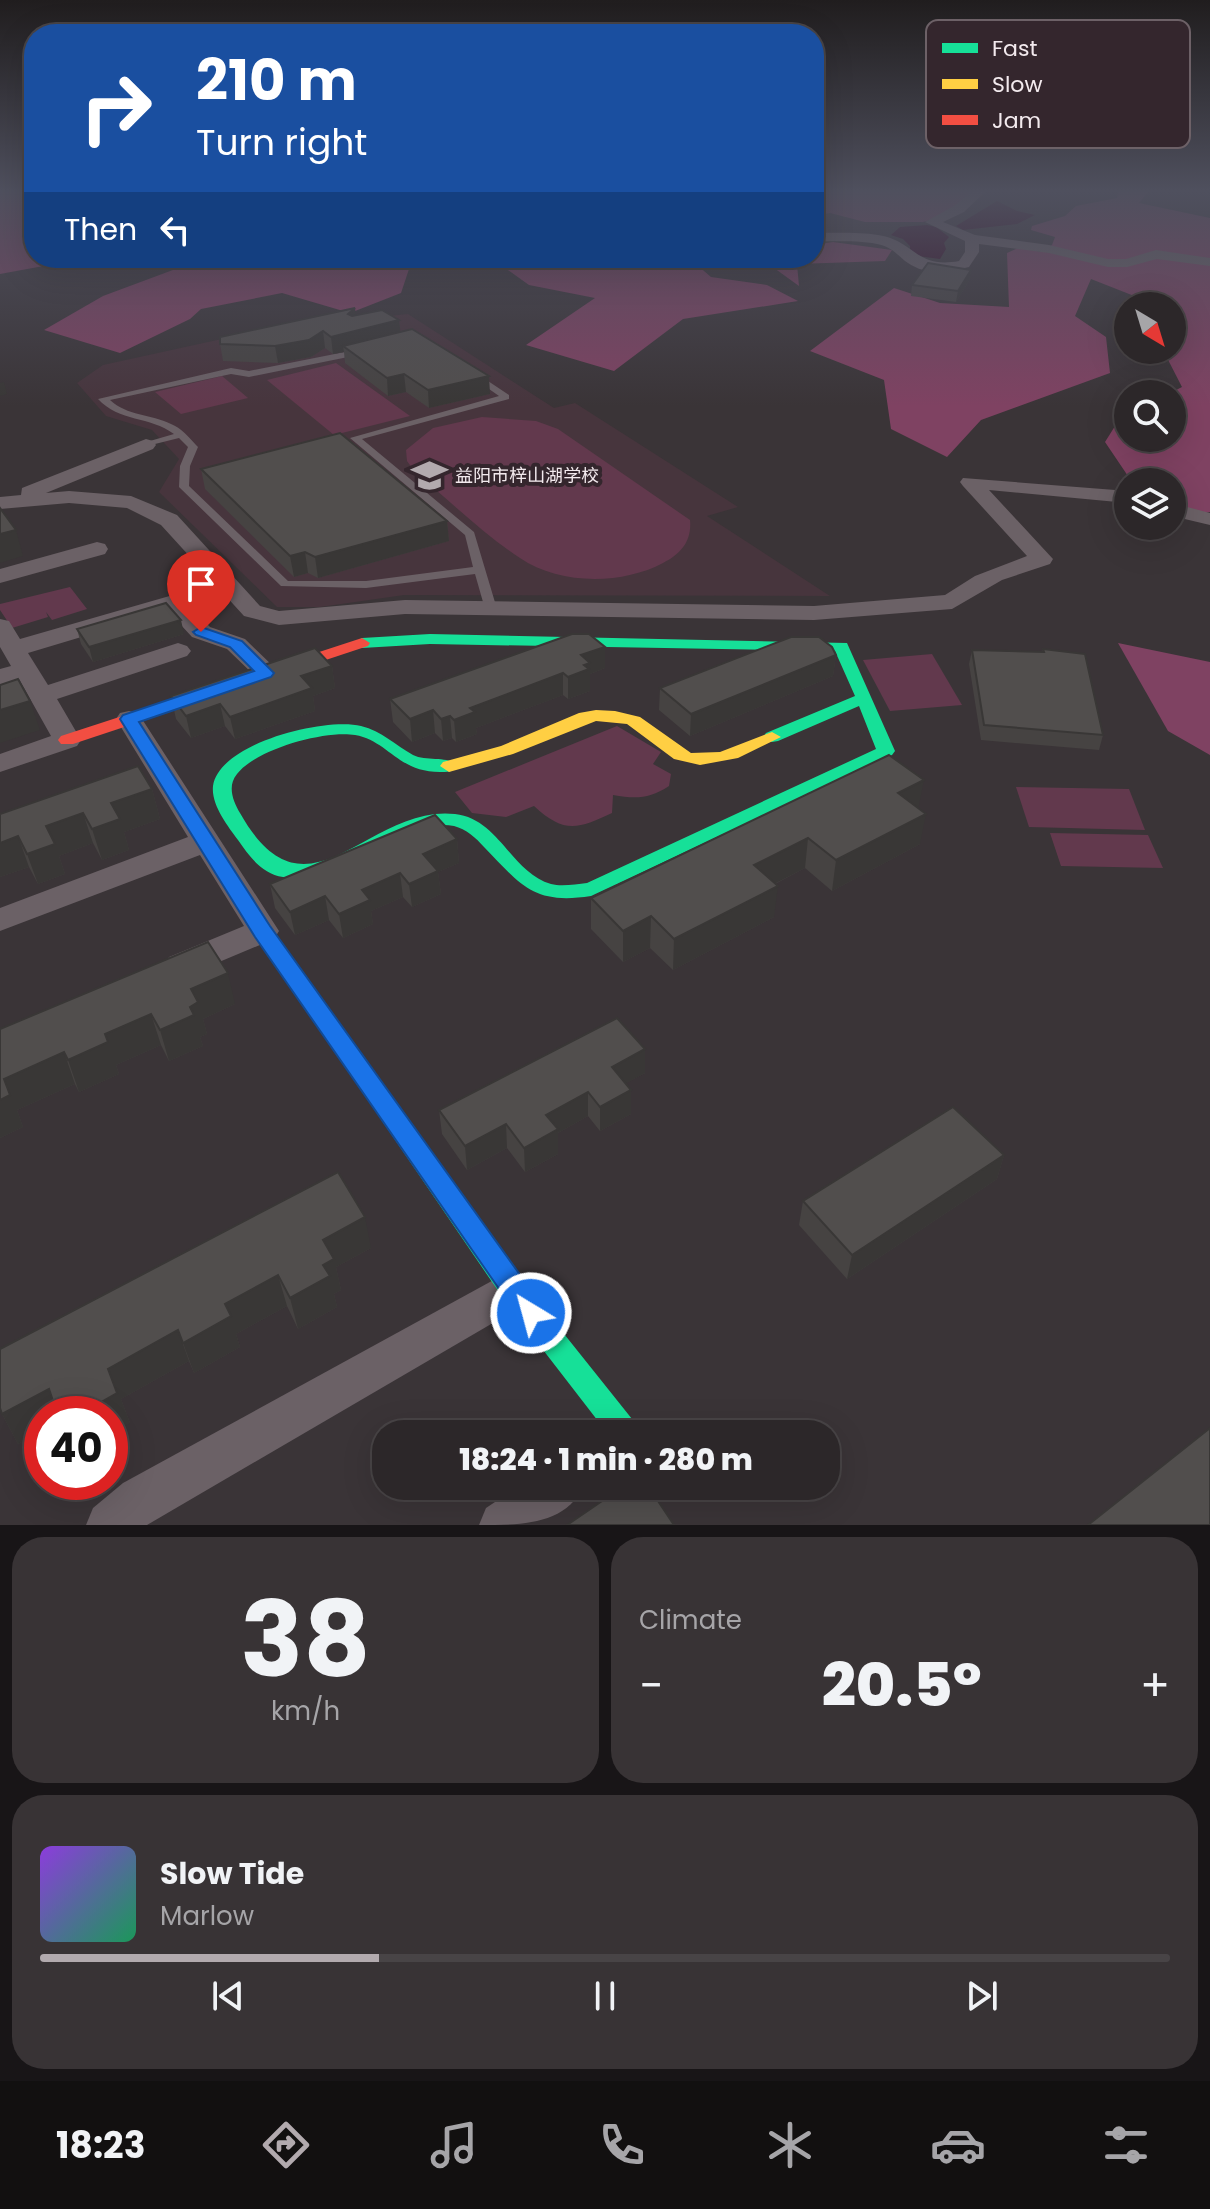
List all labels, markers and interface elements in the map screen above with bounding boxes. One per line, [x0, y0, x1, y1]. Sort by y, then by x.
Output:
legend [926, 20, 1190, 148]
text: Fast [992, 33, 1037, 64]
text: 210 m [196, 41, 357, 120]
icon: right [64, 56, 168, 160]
text: Slow [992, 69, 1042, 100]
text: Jam [992, 105, 1041, 136]
text: Turn right [196, 117, 367, 168]
text: Then [64, 208, 137, 251]
icon: left [153, 208, 197, 252]
north arrow [1114, 292, 1186, 364]
map controls [1114, 292, 1186, 540]
button: search [1114, 380, 1186, 452]
school or university icon: 益阳市梓山湖学校 [410, 457, 448, 495]
place label: 益阳市梓山湖学校 [455, 463, 599, 488]
button: layers [1114, 468, 1186, 540]
pin [167, 550, 235, 632]
icon: arrive [179, 562, 223, 606]
position arrow [489, 1271, 573, 1355]
speed limit sign: 40 [24, 1396, 128, 1500]
text: 18:24 · 1 min · 280 m [459, 1438, 753, 1481]
text: 38 [240, 1567, 371, 1712]
text: Climate [639, 1602, 742, 1638]
text: 20.5° [822, 1643, 981, 1727]
text: − [639, 1655, 663, 1716]
text: + [1140, 1655, 1170, 1716]
text: km/h [271, 1693, 340, 1729]
text: Slow Tide [160, 1852, 304, 1895]
text: Marlow [160, 1898, 254, 1934]
icon: previous [206, 1974, 250, 2018]
icon: pause [583, 1974, 627, 2018]
icon: next [960, 1974, 1004, 2018]
icon: directions [258, 2117, 314, 2173]
icon: music [426, 2117, 482, 2173]
icon: phone [594, 2117, 650, 2173]
icon: climate [762, 2117, 818, 2173]
icon: car [930, 2117, 986, 2173]
icon: filters [1098, 2117, 1154, 2173]
text: 18:23 [56, 2120, 145, 2171]

